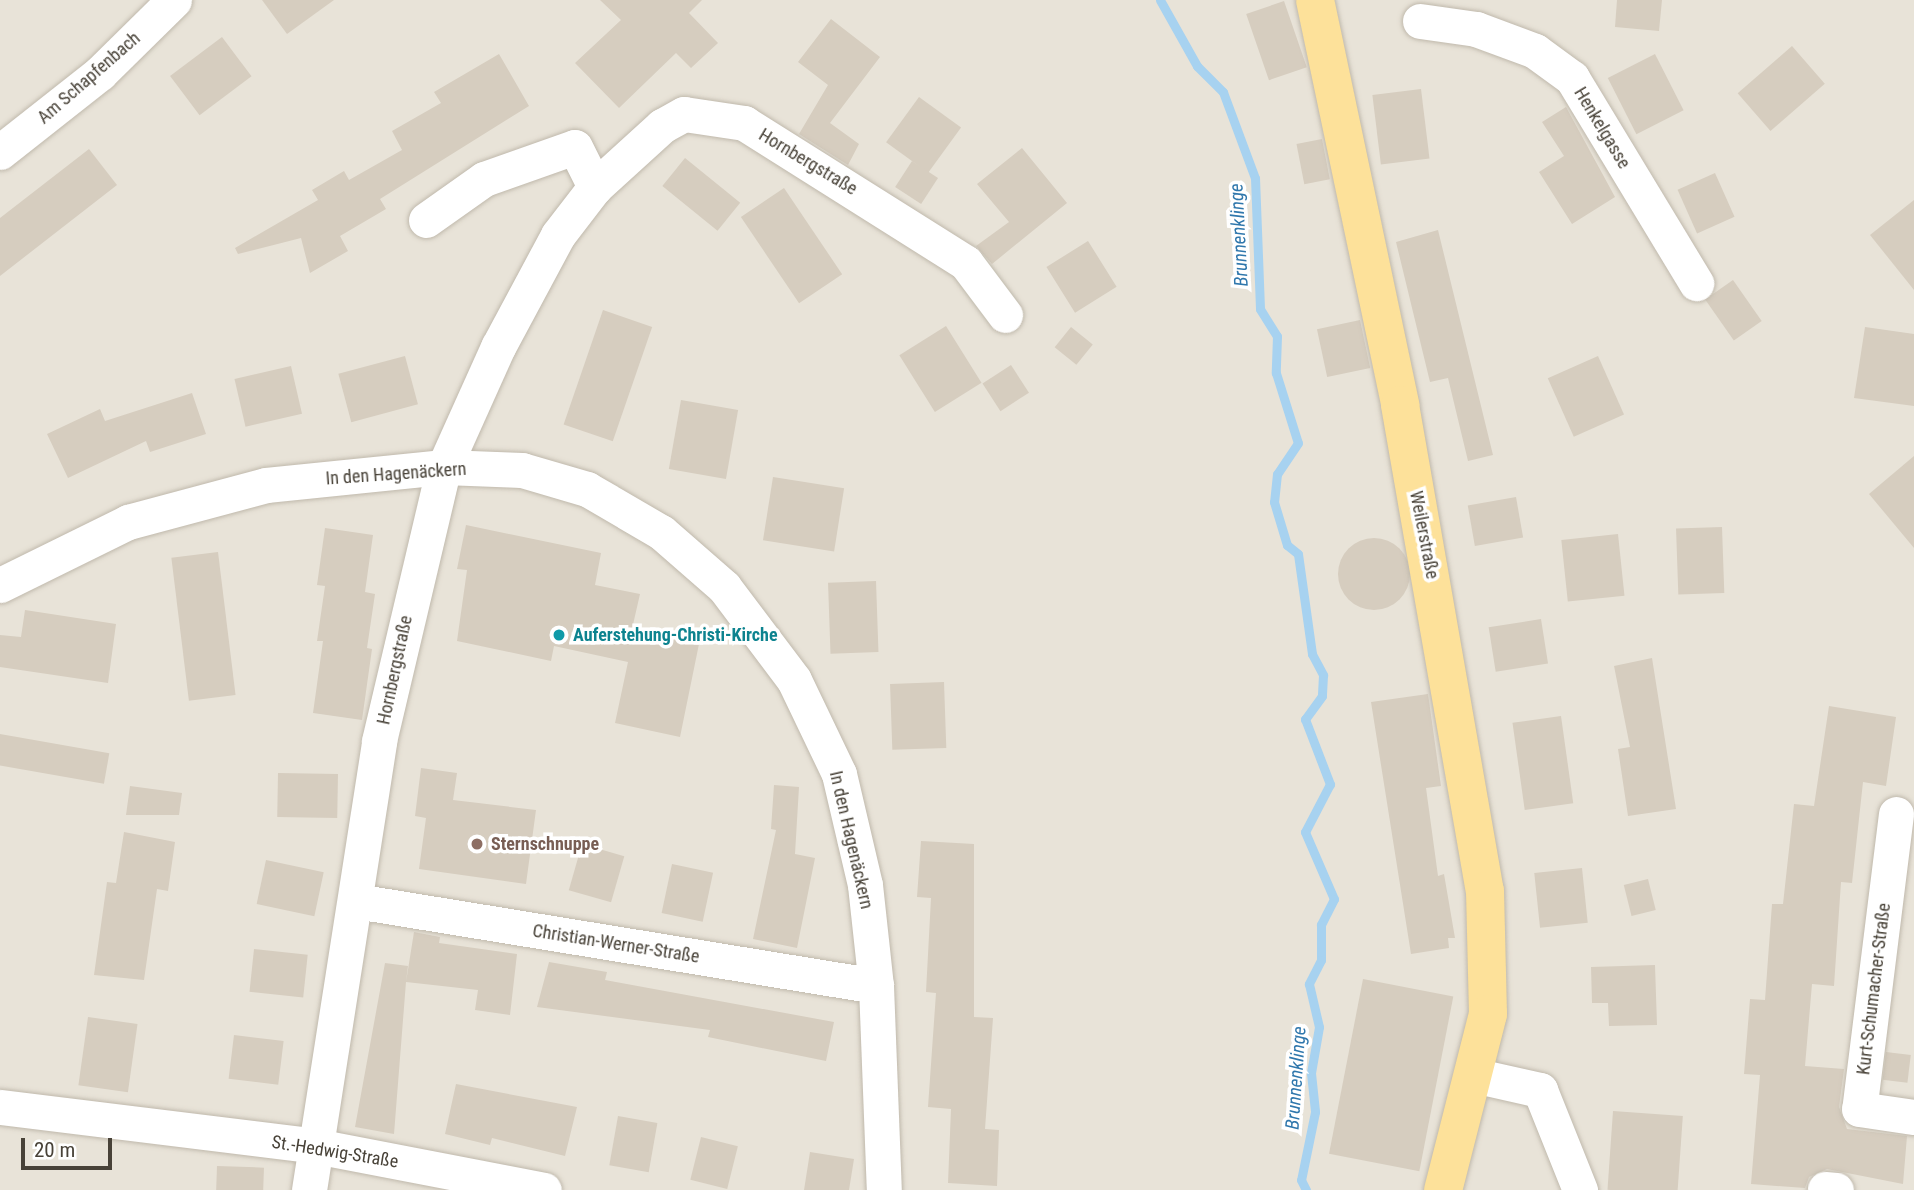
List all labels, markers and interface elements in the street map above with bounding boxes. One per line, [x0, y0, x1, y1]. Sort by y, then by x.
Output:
street label: Am Schapfenbach [33, 28, 145, 128]
street label: Henkelgasse [1569, 83, 1635, 173]
street label: Hornbergstraße [755, 124, 861, 200]
water label: Brunnenklinge [1225, 183, 1253, 287]
street label: In den Hagenäckern [325, 458, 467, 490]
street label: Weilerstraße [1405, 489, 1443, 581]
street label: Hornbergstraße [373, 613, 417, 727]
place label: Auferstehung-Christi-Kirche [573, 624, 778, 646]
marker: Auferstehung-Christi-Kirche [551, 627, 567, 643]
street label: In den Hagenäckern [825, 769, 877, 911]
place label: Sternschnuppe [491, 833, 599, 855]
marker: Sternschnuppe [469, 836, 485, 852]
street label: Kurt-Schumacher-Straße [1853, 902, 1895, 1076]
street label: Christian-Werner-Straße [531, 920, 701, 968]
water label: Brunnenklinge [1281, 1026, 1311, 1130]
scale bar [24, 1124, 116, 1168]
street label: St.-Hedwig-Straße [270, 1131, 400, 1173]
text: 20 m [34, 1138, 75, 1162]

